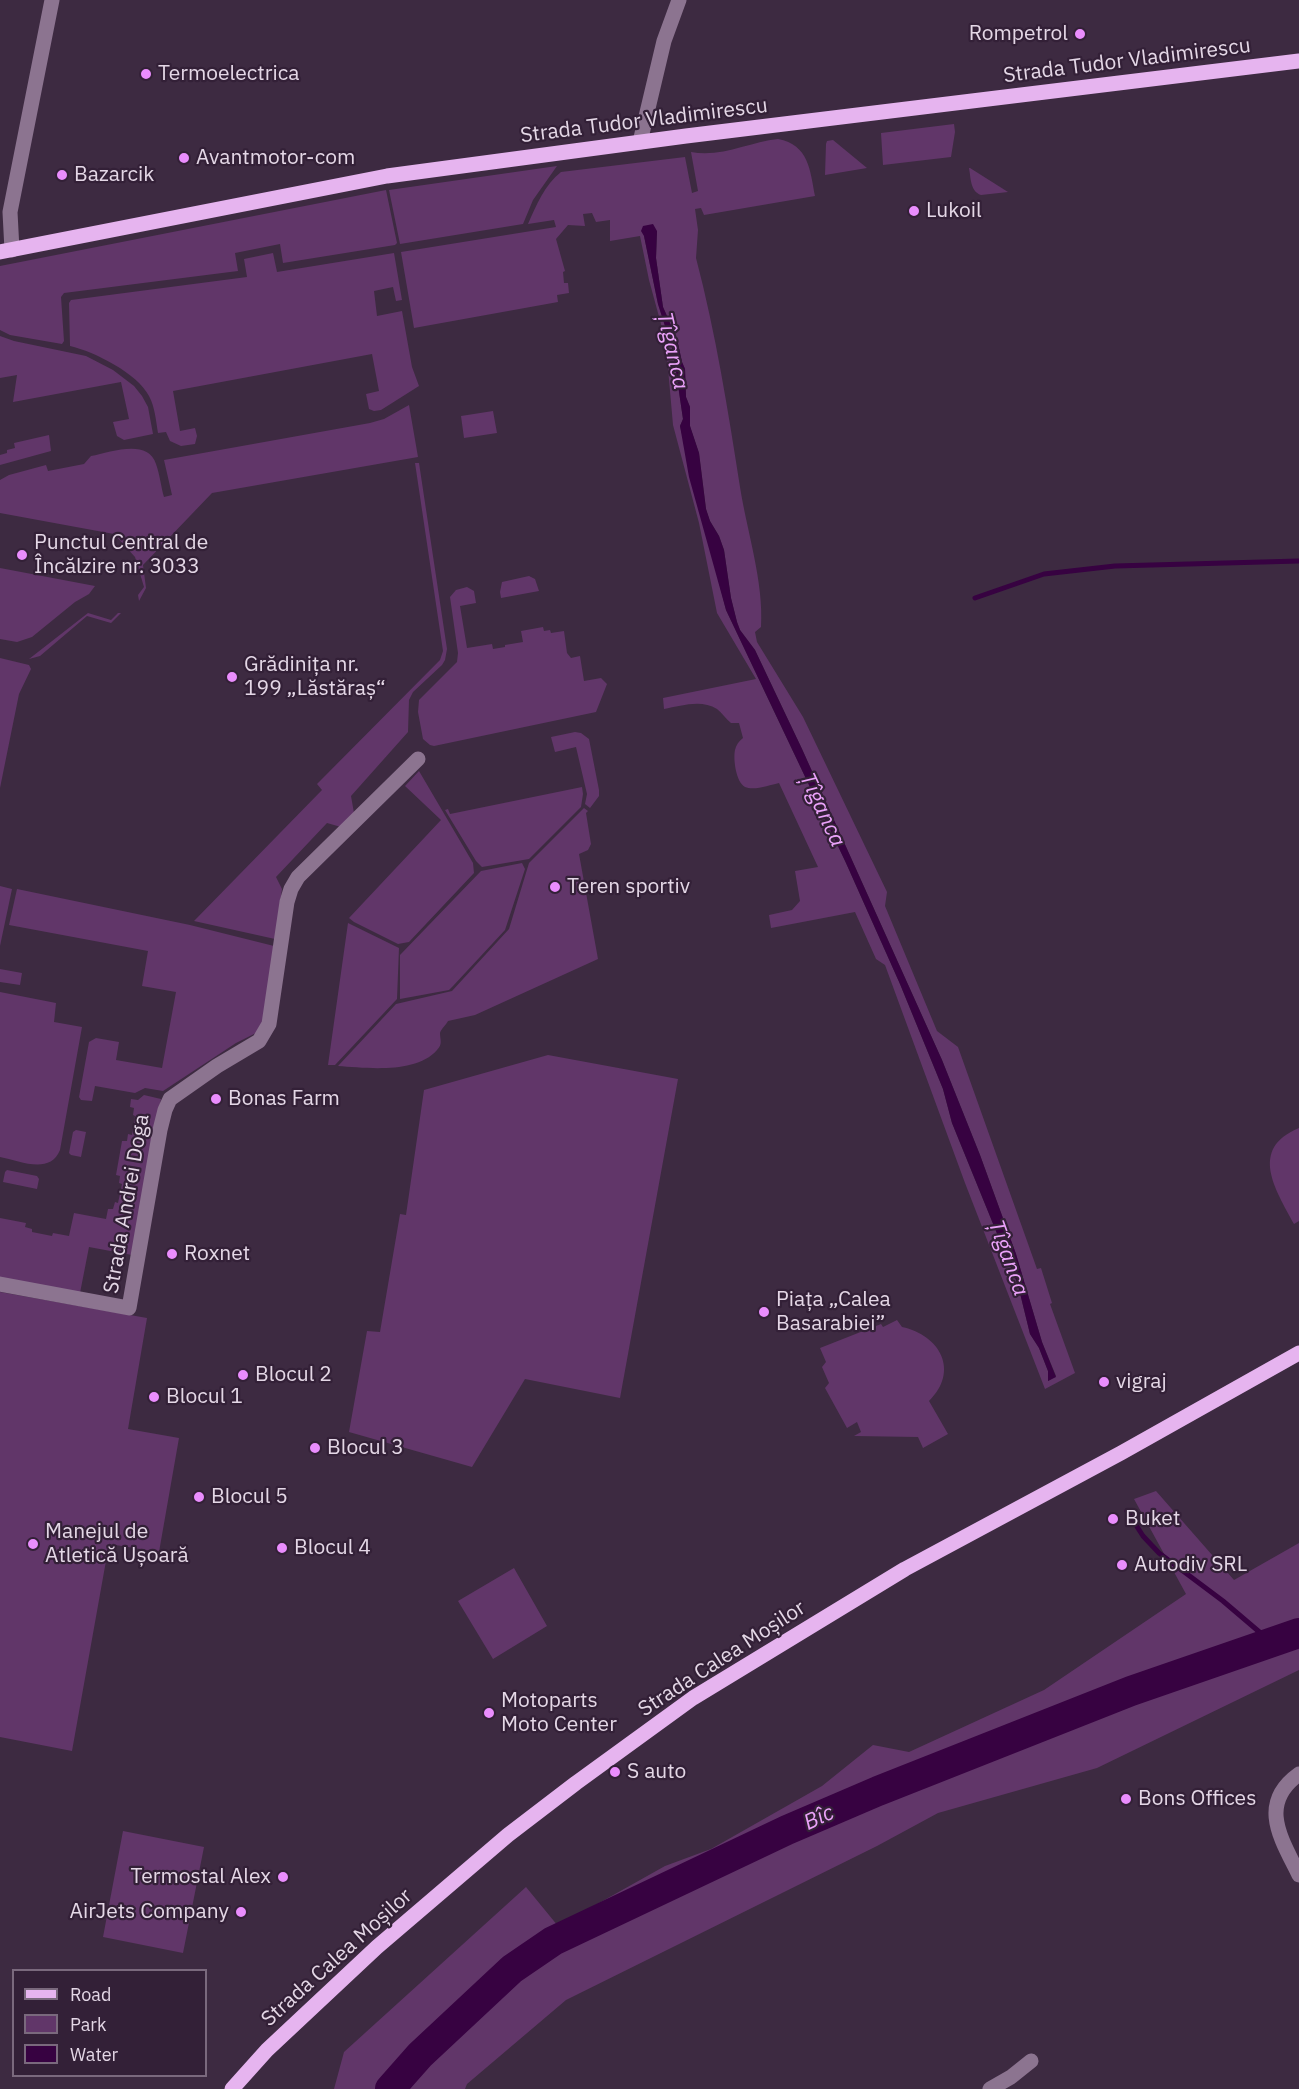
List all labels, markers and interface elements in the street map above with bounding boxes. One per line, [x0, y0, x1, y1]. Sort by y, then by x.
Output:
place label: Rompetrol [969, 21, 1068, 47]
marker: Rompetrol [1073, 27, 1087, 41]
street label: Strada Tudor Vladimirescu [1002, 33, 1252, 89]
place label: Termoelectrica [158, 61, 299, 87]
marker: Termoelectrica [139, 67, 153, 81]
street label: Strada Tudor Vladimirescu [519, 93, 769, 149]
place label: Avantmotor-com [196, 145, 355, 171]
marker: Avantmotor-com [177, 151, 191, 165]
place label: Bazarcik [74, 162, 154, 188]
marker: Bazarcik [55, 168, 69, 182]
place label: Lukoil [926, 198, 982, 224]
marker: Lukoil [907, 204, 921, 218]
water label: Țîganca [650, 310, 694, 392]
place label: Punctul Central de Încălzire nr. 3033 [34, 530, 208, 580]
marker: Punctul Central de Încălzire nr. 3033 [15, 548, 29, 562]
place label: Grădinița nr. 199 „Lăstăraș“ [244, 652, 386, 702]
marker: Grădinița nr. 199 „Lăstăraș“ [225, 670, 239, 684]
water label: Țîganca [793, 769, 851, 851]
place label: Teren sportiv [567, 874, 690, 900]
marker: Teren sportiv [548, 880, 562, 894]
place label: Bonas Farm [228, 1086, 340, 1112]
marker: Bonas Farm [209, 1092, 223, 1106]
street label: Strada Andrei Doga [99, 1112, 155, 1296]
water label: Țîganca [982, 1216, 1034, 1300]
place label: Roxnet [184, 1241, 250, 1267]
marker: Roxnet [165, 1247, 179, 1261]
place label: Piața „Calea Basarabiei” [776, 1287, 891, 1337]
marker: Piața „Calea Basarabiei” [757, 1305, 771, 1319]
place label: Blocul 2 [255, 1362, 332, 1388]
marker: Blocul 2 [236, 1368, 250, 1382]
place label: vigraj [1116, 1369, 1167, 1395]
marker: vigraj [1097, 1375, 1111, 1389]
place label: Blocul 1 [166, 1384, 243, 1410]
marker: Blocul 1 [147, 1390, 161, 1404]
place label: Blocul 3 [327, 1435, 404, 1461]
marker: Blocul 3 [308, 1441, 322, 1455]
place label: Blocul 5 [211, 1484, 288, 1510]
marker: Blocul 5 [192, 1490, 206, 1504]
place label: Buket [1125, 1506, 1180, 1532]
marker: Buket [1106, 1512, 1120, 1526]
place label: Manejul de Atletică Ușoară [45, 1519, 189, 1569]
place label: Blocul 4 [294, 1535, 371, 1561]
marker: Manejul de Atletică Ușoară [26, 1537, 40, 1551]
marker: Blocul 4 [275, 1541, 289, 1555]
place label: Autodiv SRL [1134, 1552, 1247, 1578]
marker: Autodiv SRL [1115, 1558, 1129, 1572]
street label: Strada Calea Moșilor [634, 1596, 810, 1722]
place label: Motoparts Moto Center [501, 1688, 617, 1738]
marker: Motoparts Moto Center [482, 1706, 496, 1720]
place label: S auto [627, 1759, 686, 1785]
marker: S auto [608, 1765, 622, 1779]
place label: Bons Offices [1138, 1786, 1256, 1812]
marker: Bons Offices [1119, 1792, 1133, 1806]
water label: Bîc [800, 1800, 838, 1836]
place label: Termostal Alex [131, 1864, 271, 1890]
marker: Termostal Alex [276, 1870, 290, 1884]
street label: Strada Calea Moșilor [257, 1884, 417, 2032]
place label: AirJets Company [69, 1899, 229, 1925]
marker: AirJets Company [234, 1905, 248, 1919]
legend [12, 1969, 207, 2077]
text: Road [70, 1983, 111, 2006]
text: Park [70, 2013, 106, 2036]
text: Water [70, 2043, 118, 2066]

